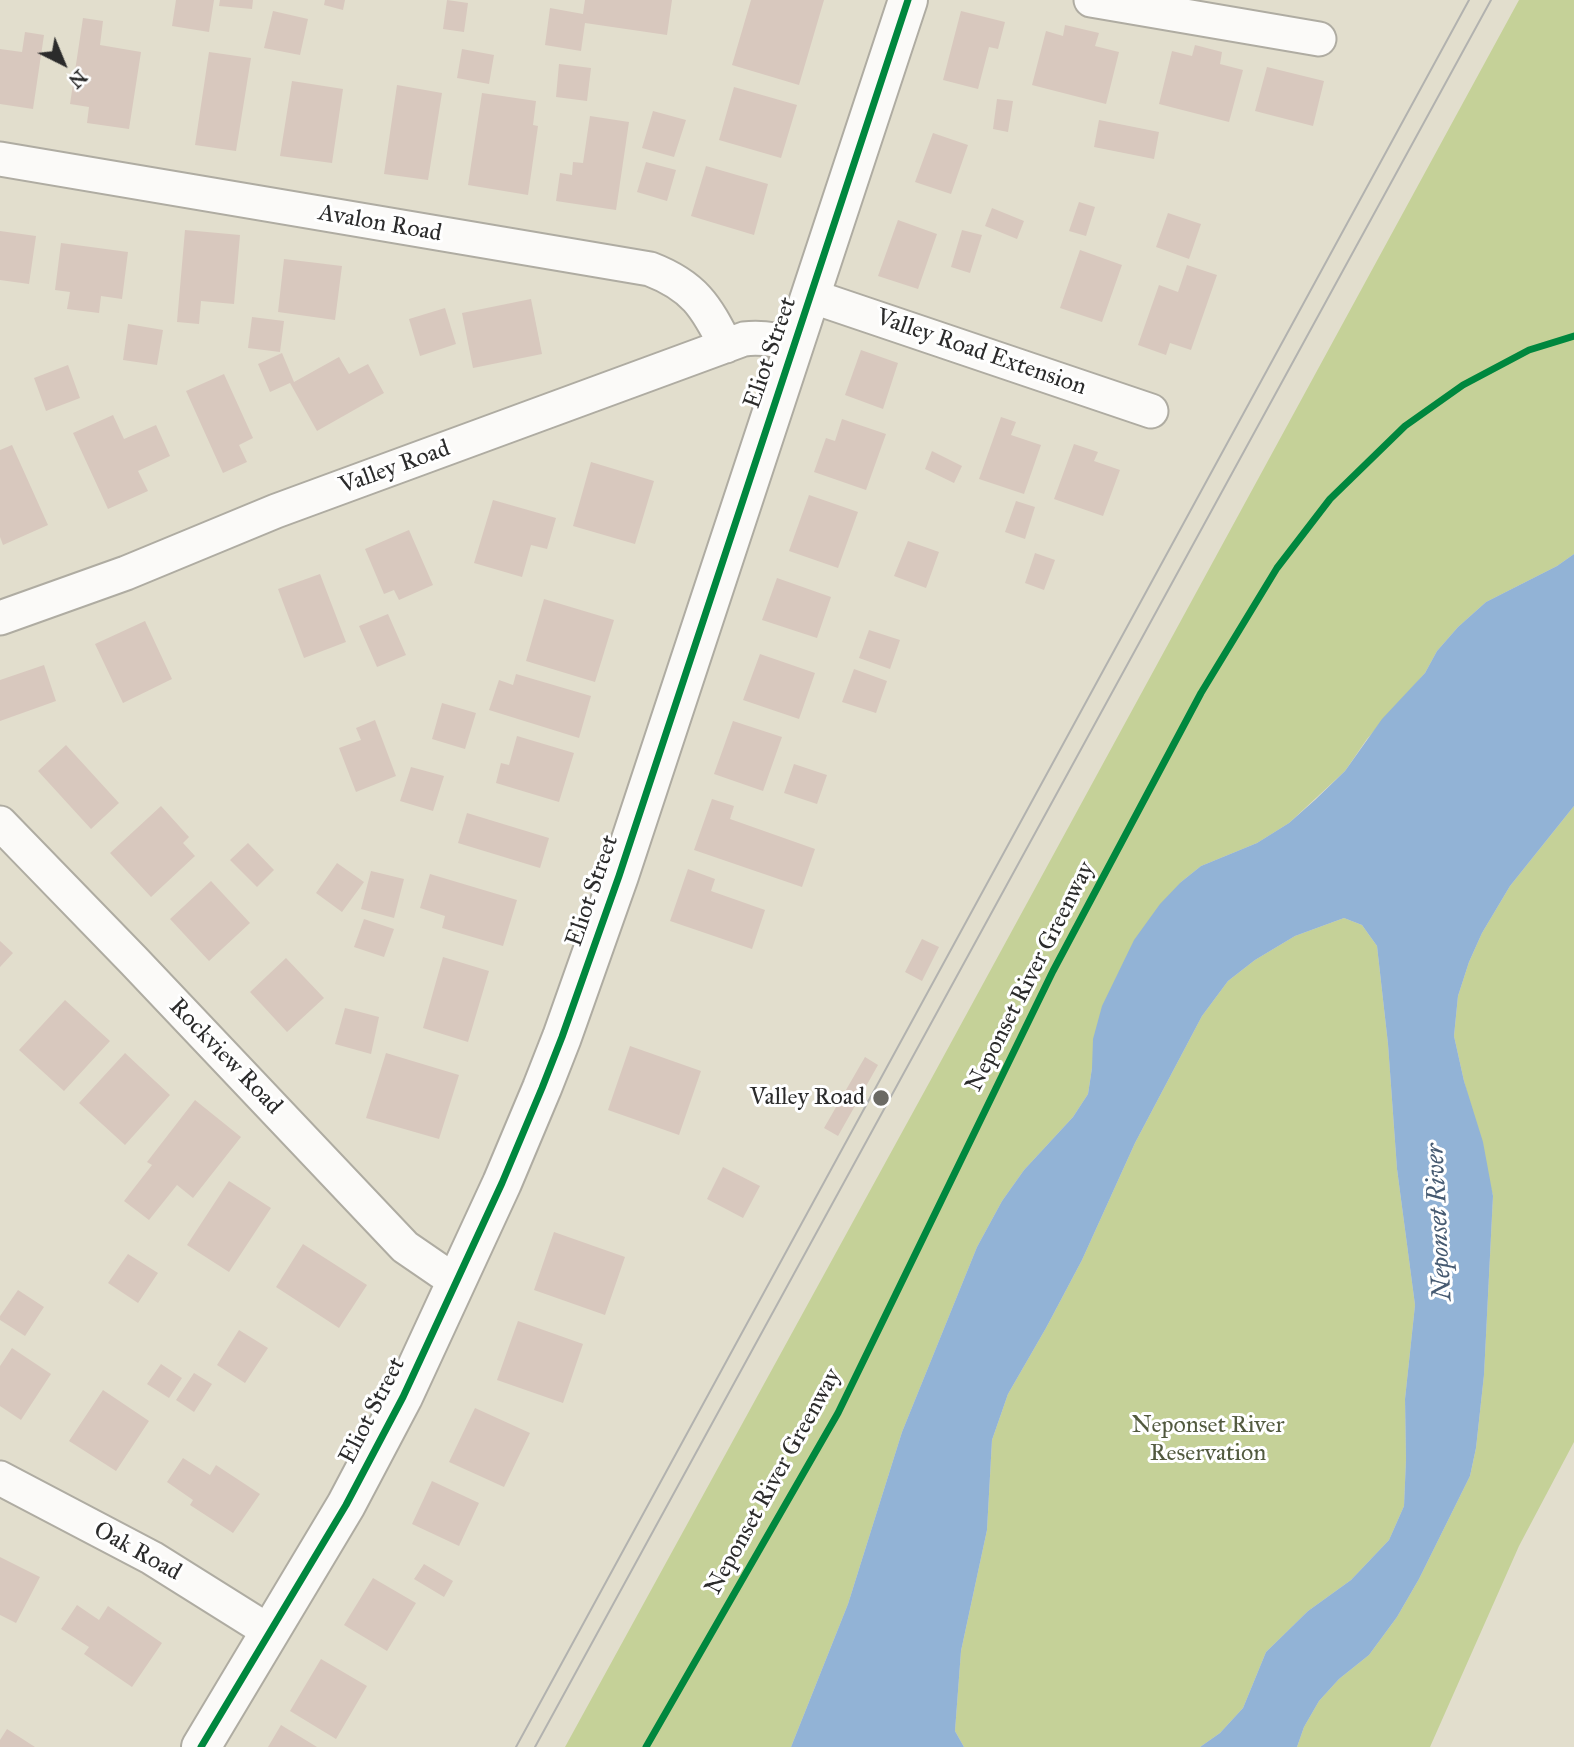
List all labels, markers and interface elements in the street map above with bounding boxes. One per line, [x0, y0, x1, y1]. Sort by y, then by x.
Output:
north arrow [28, 28, 98, 98]
text: N [64, 65, 91, 93]
street label: Avalon Road [316, 199, 444, 249]
street label: Eliot Street [739, 294, 803, 412]
street label: Valley Road Extension [872, 304, 1090, 402]
street label: Valley Road [336, 435, 454, 501]
street label: Eliot Street [561, 832, 625, 950]
street label: Neponset River Greenway [960, 857, 1102, 1097]
street label: Rockview Road [162, 993, 288, 1121]
place label: Valley Road [750, 1084, 865, 1112]
marker: Valley Road [871, 1088, 891, 1108]
water label: Neponset River [1420, 1143, 1460, 1301]
street label: Eliot Street [334, 1353, 412, 1469]
street label: Neponset River Greenway [700, 1364, 848, 1600]
park label: Neponset River Reservation [1131, 1412, 1285, 1468]
street label: Oak Road [88, 1516, 186, 1588]

